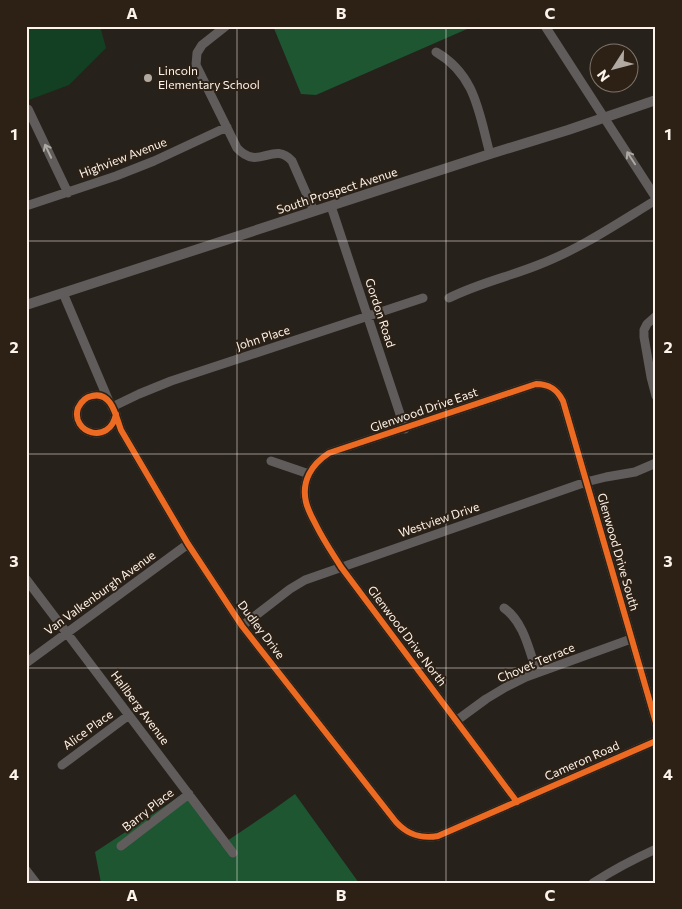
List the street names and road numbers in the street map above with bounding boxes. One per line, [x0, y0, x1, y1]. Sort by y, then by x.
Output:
street label: Highview Avenue [77, 134, 168, 180]
street label: South Prospect Avenue [275, 164, 399, 216]
street label: Gordon Road [363, 276, 399, 349]
street label: John Place [234, 322, 292, 353]
street label: Glenwood Drive East [368, 384, 479, 434]
street label: Glenwood Drive South [595, 491, 642, 612]
street label: Westview Drive [396, 499, 481, 539]
street label: Van Valkenburgh Avenue [41, 547, 158, 637]
street label: Glenwood Drive North [366, 582, 450, 688]
street label: Dudley Drive [235, 598, 288, 661]
street label: Chovet Terrace [495, 640, 576, 685]
street label: Hallberg Avenue [109, 668, 173, 747]
street label: Alice Place [60, 706, 115, 752]
street label: Cameron Road [542, 737, 621, 783]
street label: Barry Place [119, 785, 176, 834]

